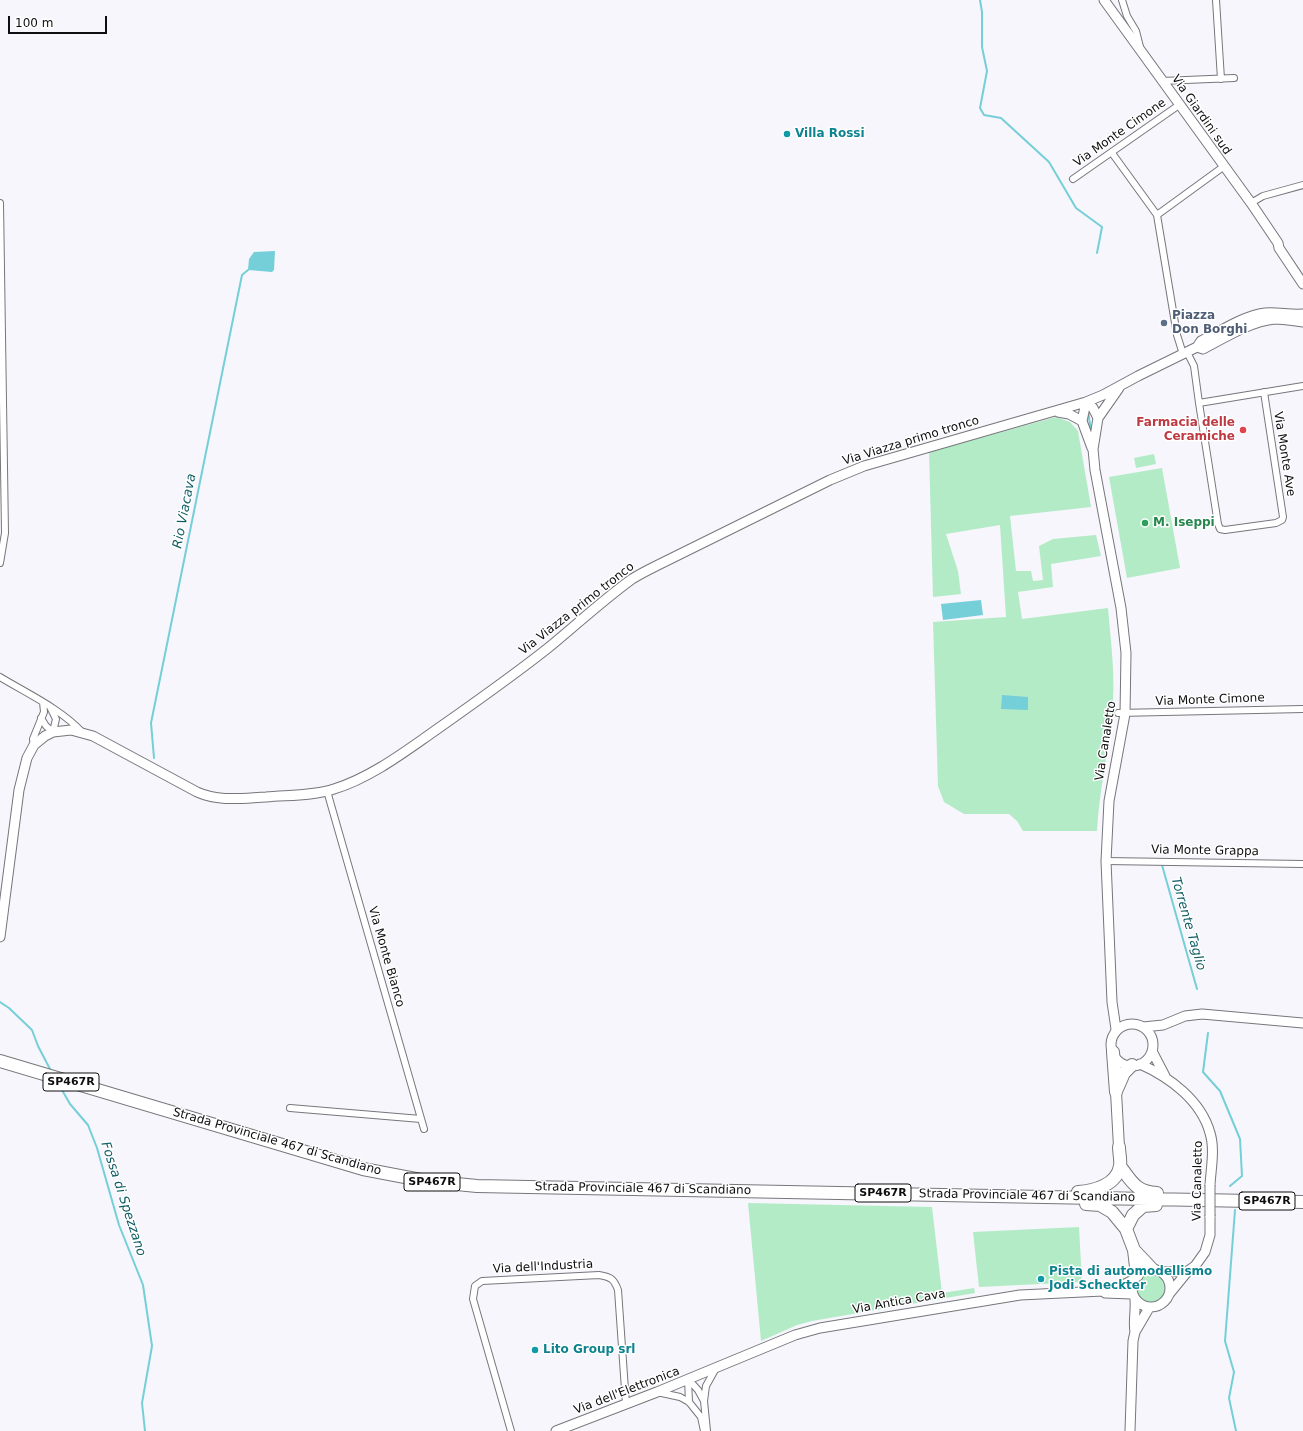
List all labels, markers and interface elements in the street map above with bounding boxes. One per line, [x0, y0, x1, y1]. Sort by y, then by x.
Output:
scale bar [10, 8, 109, 34]
text: 100 m [15, 16, 53, 30]
street label: Via Giardini sud [1168, 72, 1234, 158]
street label: Via Monte Cimone [1071, 96, 1169, 170]
place label: Villa Rossi [795, 127, 865, 141]
marker: Villa Rossi [782, 129, 792, 139]
place label: Piazza Don Borghi [1172, 309, 1247, 337]
marker: Piazza Don Borghi [1159, 318, 1169, 328]
street label: Via Monte Ave [1270, 411, 1298, 497]
street label: Via Viazza primo tronco [841, 413, 981, 469]
place label: Farmacia delle Ceramiche [1136, 416, 1235, 444]
marker: Farmacia delle Ceramiche [1238, 425, 1248, 435]
water label: Rio Viacava [170, 472, 200, 550]
place label: M. Iseppi [1153, 516, 1215, 530]
marker: M. Iseppi [1140, 518, 1150, 528]
street label: Via Viazza primo tronco [517, 560, 637, 658]
street label: Via Monte Cimone [1155, 691, 1265, 709]
street label: Via Canaletto [1093, 700, 1119, 782]
street label: Via Monte Grappa [1151, 843, 1259, 859]
water label: Torrente Taglio [1167, 876, 1209, 972]
street label: Via Monte Bianco [365, 905, 407, 1009]
road number: SP467R [43, 1073, 99, 1091]
street label: Strada Provinciale 467 di Scandiano [171, 1105, 383, 1179]
water label: Fossa di Spezzano [97, 1140, 149, 1258]
street label: Via Canaletto [1190, 1141, 1206, 1221]
road number: SP467R [404, 1173, 460, 1191]
street label: Strada Provinciale 467 di Scandiano [535, 1180, 751, 1198]
road number: SP467R [855, 1184, 911, 1202]
street label: Strada Provinciale 467 di Scandiano [919, 1187, 1135, 1205]
road number: SP467R [1239, 1192, 1295, 1210]
street label: Via dell'Industria [493, 1257, 593, 1277]
place label: Pista di automodellismo Jodi Scheckter [1049, 1265, 1212, 1293]
marker: Pista di automodellismo Jodi Scheckter [1036, 1274, 1046, 1284]
street label: Via Antica Cava [851, 1287, 947, 1317]
place label: Lito Group srl [543, 1343, 635, 1357]
marker: Lito Group srl [530, 1345, 540, 1355]
street label: Via dell'Elettronica [572, 1364, 682, 1418]

